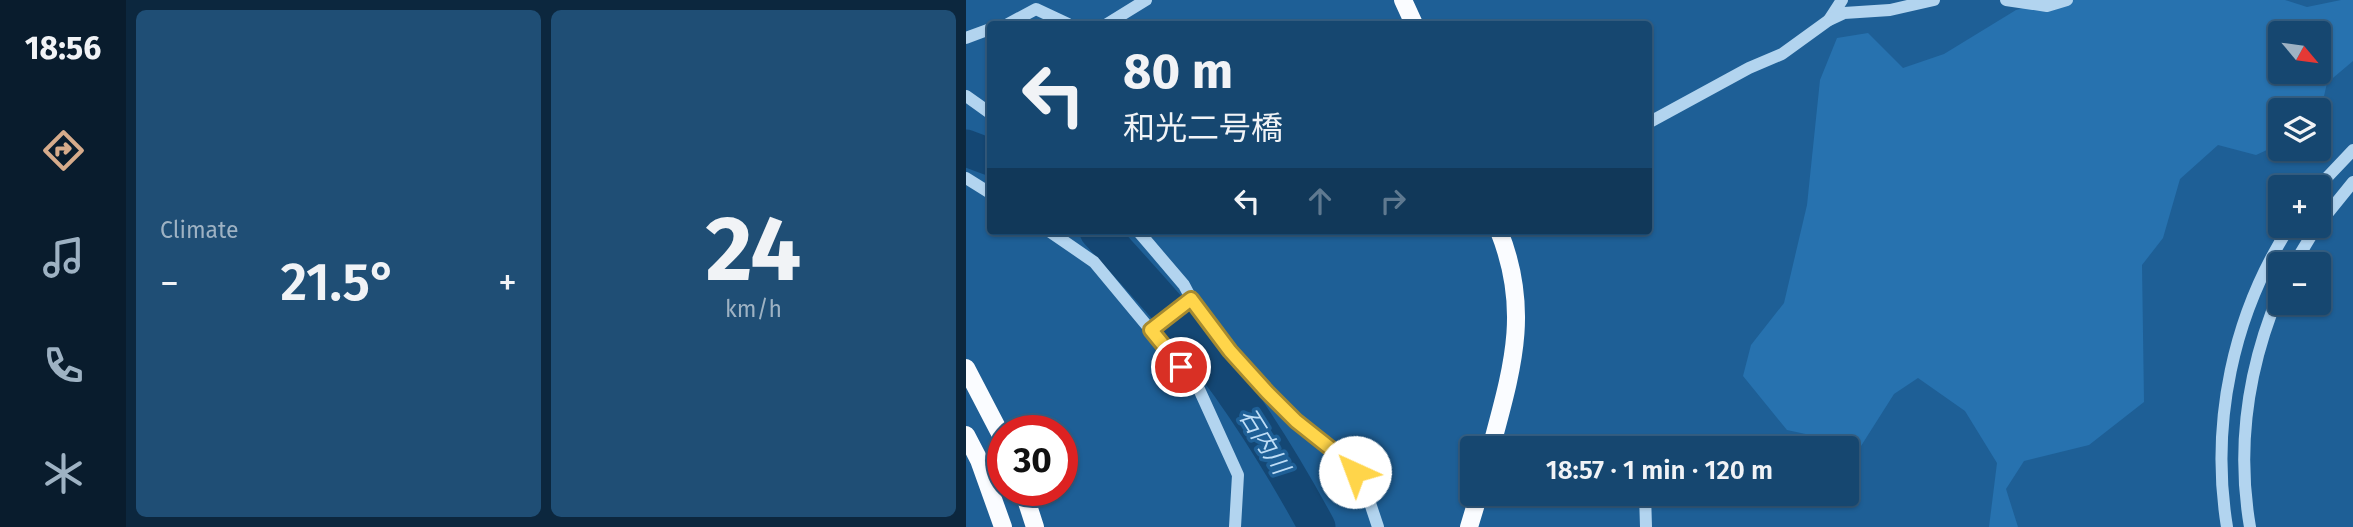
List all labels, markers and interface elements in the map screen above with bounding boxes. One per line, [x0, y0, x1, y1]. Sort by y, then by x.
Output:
north arrow [2268, 21, 2331, 84]
map controls [2268, 21, 2331, 315]
text: 18:56 [25, 29, 101, 67]
text: 80 m [1123, 42, 1233, 101]
icon: left [1008, 49, 1099, 140]
button: layers [2268, 98, 2331, 161]
text: 和光二号橋 [1123, 109, 1283, 147]
icon: directions [39, 126, 88, 175]
button: + [2268, 175, 2331, 238]
icon: left [1228, 182, 1266, 220]
icon: ahead [1301, 182, 1339, 220]
icon: right [1374, 182, 1412, 220]
text: 24 [706, 195, 801, 304]
text: Climate [160, 216, 239, 244]
icon: music [39, 233, 88, 282]
text: 21.5° [280, 251, 397, 314]
button: − [2268, 252, 2331, 315]
text: − [160, 260, 179, 306]
text: + [498, 260, 517, 306]
text: km/h [725, 295, 782, 323]
pin [1151, 337, 1211, 397]
icon: phone [39, 341, 88, 390]
icon: arrive [1162, 348, 1200, 386]
water label: 石内川 [1233, 403, 1297, 481]
speed limit sign: 30 [987, 415, 1078, 506]
position arrow [1318, 435, 1392, 509]
icon: climate [39, 449, 88, 498]
text: 18:57 · 1 min · 120 m [1546, 455, 1773, 486]

